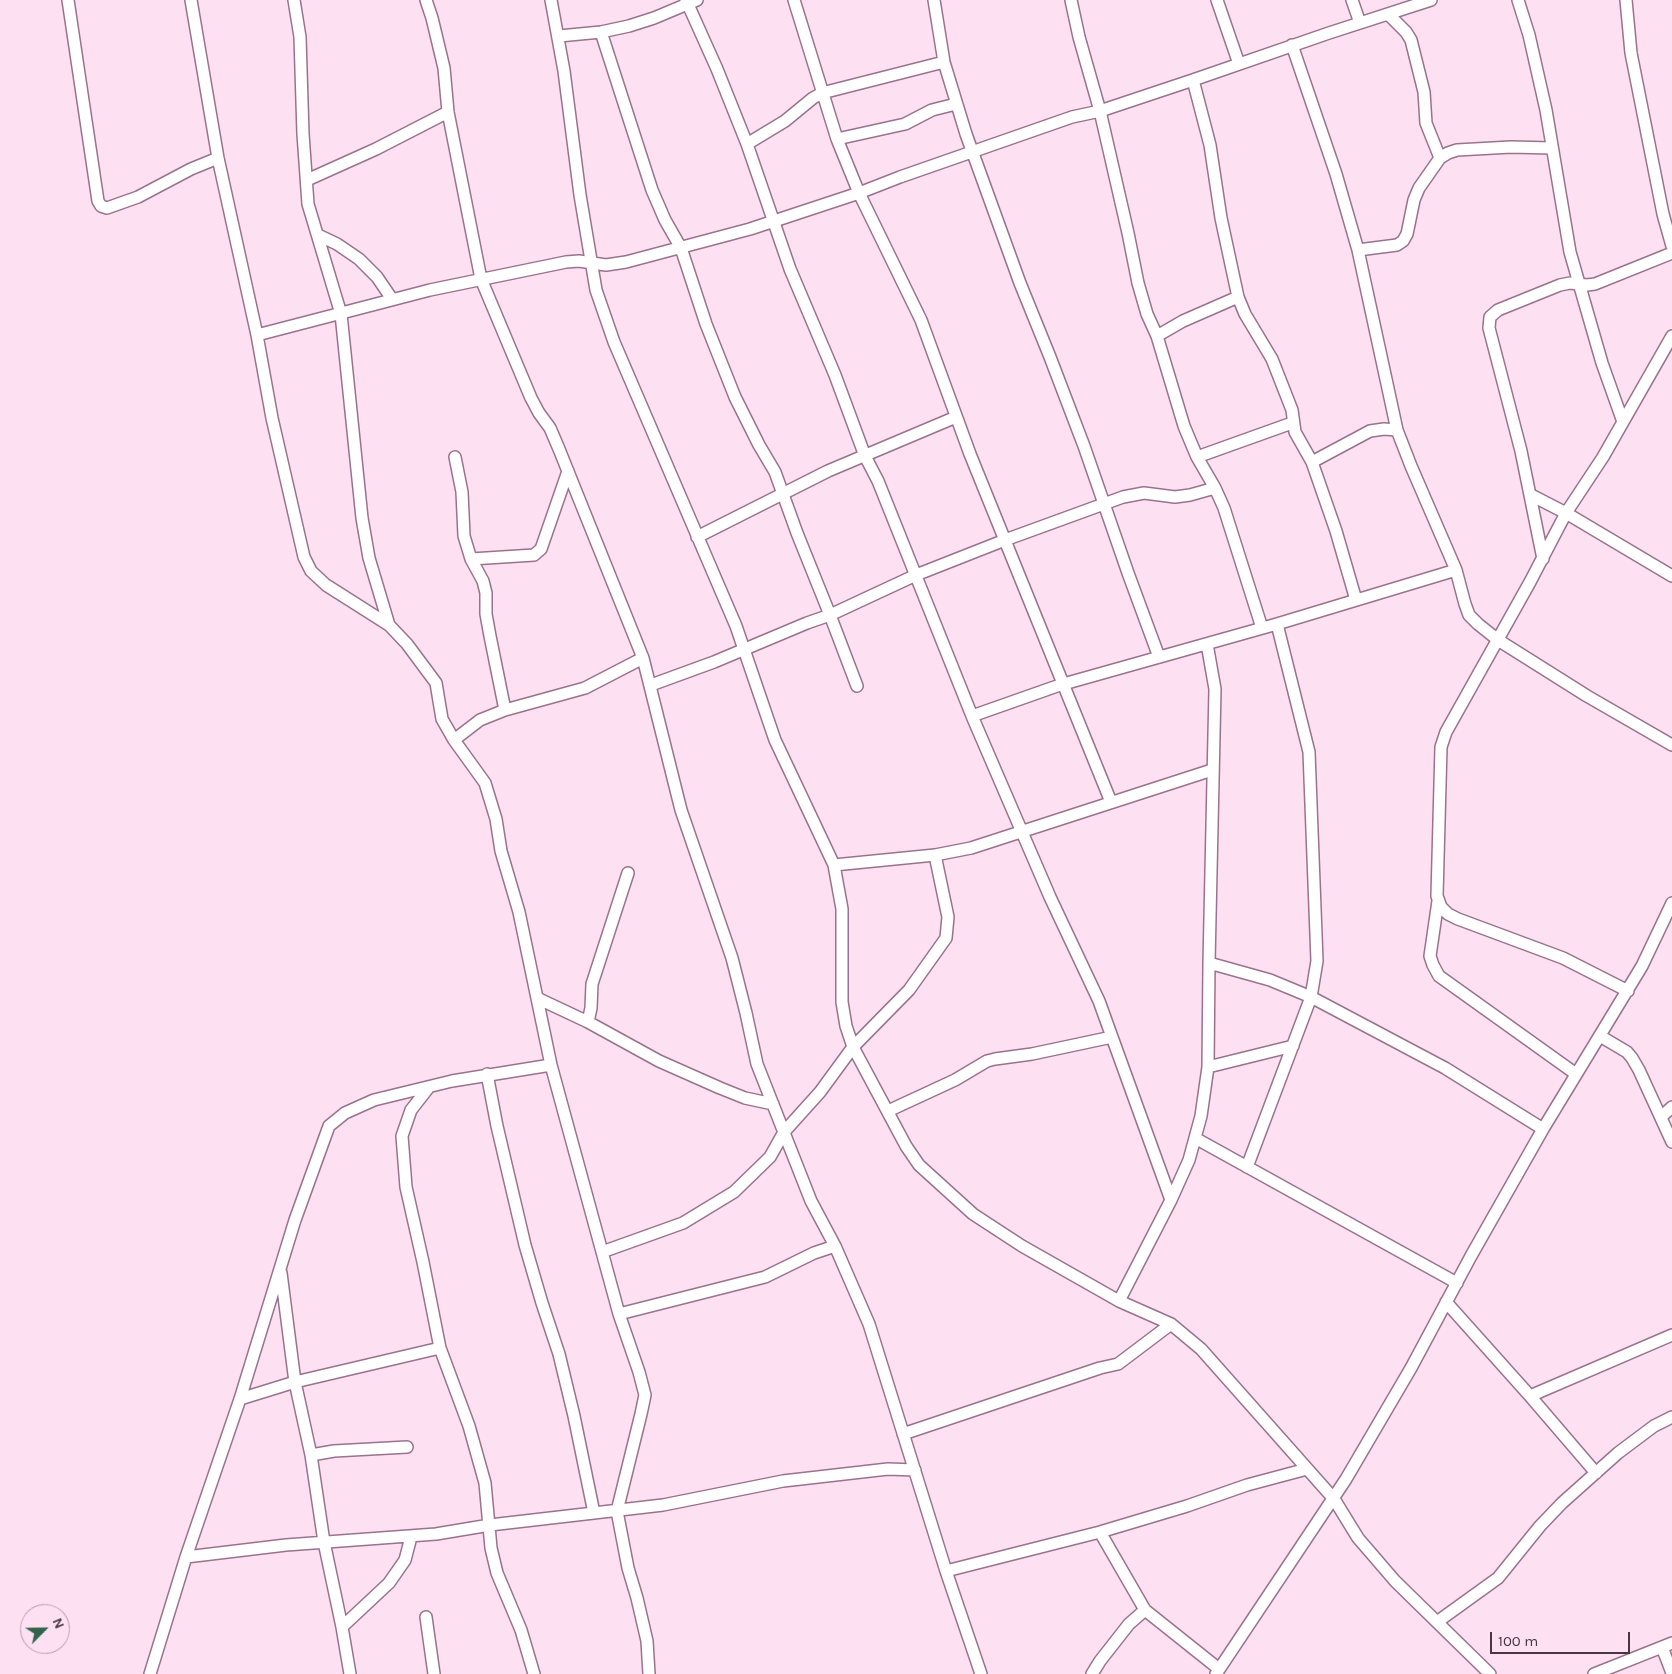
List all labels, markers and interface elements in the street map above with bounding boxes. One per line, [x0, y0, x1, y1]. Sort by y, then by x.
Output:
north arrow [20, 1604, 70, 1654]
text: N [49, 1615, 68, 1631]
scale bar [1492, 1622, 1632, 1654]
text: 100 m [1498, 1632, 1538, 1650]

